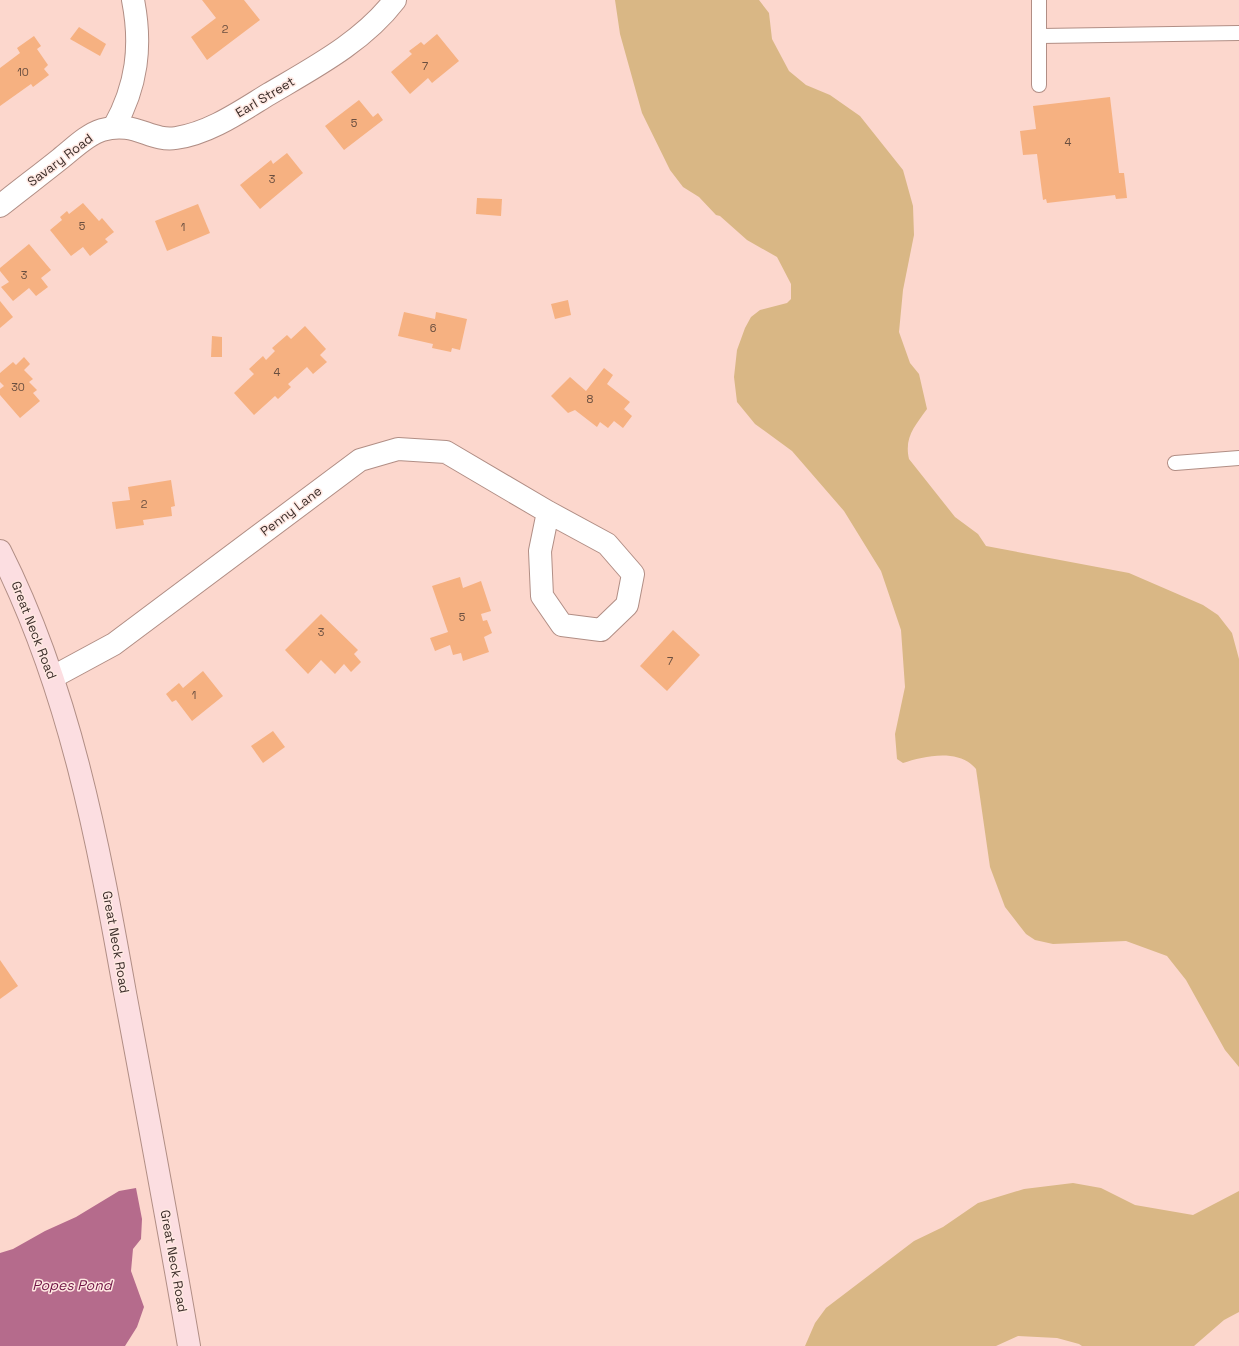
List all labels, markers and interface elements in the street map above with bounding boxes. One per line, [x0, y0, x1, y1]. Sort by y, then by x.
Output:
house number: 2 [222, 22, 229, 36]
house number: 7 [422, 59, 428, 73]
house number: 10 [17, 65, 29, 79]
street label: Earl Street [232, 73, 298, 121]
house number: 5 [351, 116, 358, 130]
street label: Savary Road [24, 130, 96, 190]
house number: 4 [1065, 135, 1072, 149]
house number: 3 [269, 172, 276, 186]
house number: 5 [79, 219, 86, 233]
house number: 1 [181, 220, 185, 234]
house number: 3 [21, 268, 28, 282]
house number: 6 [430, 321, 437, 335]
house number: 4 [274, 365, 281, 379]
house number: 30 [11, 380, 25, 394]
house number: 8 [587, 392, 594, 406]
street label: Penny Lane [257, 482, 325, 540]
house number: 2 [141, 497, 148, 511]
street label: Great Neck Road [7, 579, 61, 681]
house number: 5 [459, 610, 466, 624]
house number: 3 [318, 625, 325, 639]
house number: 7 [667, 654, 673, 668]
house number: 1 [192, 688, 196, 702]
street label: Great Neck Road [99, 889, 133, 995]
street label: Great Neck Road [157, 1208, 191, 1314]
water label: Popes Pond [32, 1276, 114, 1294]

